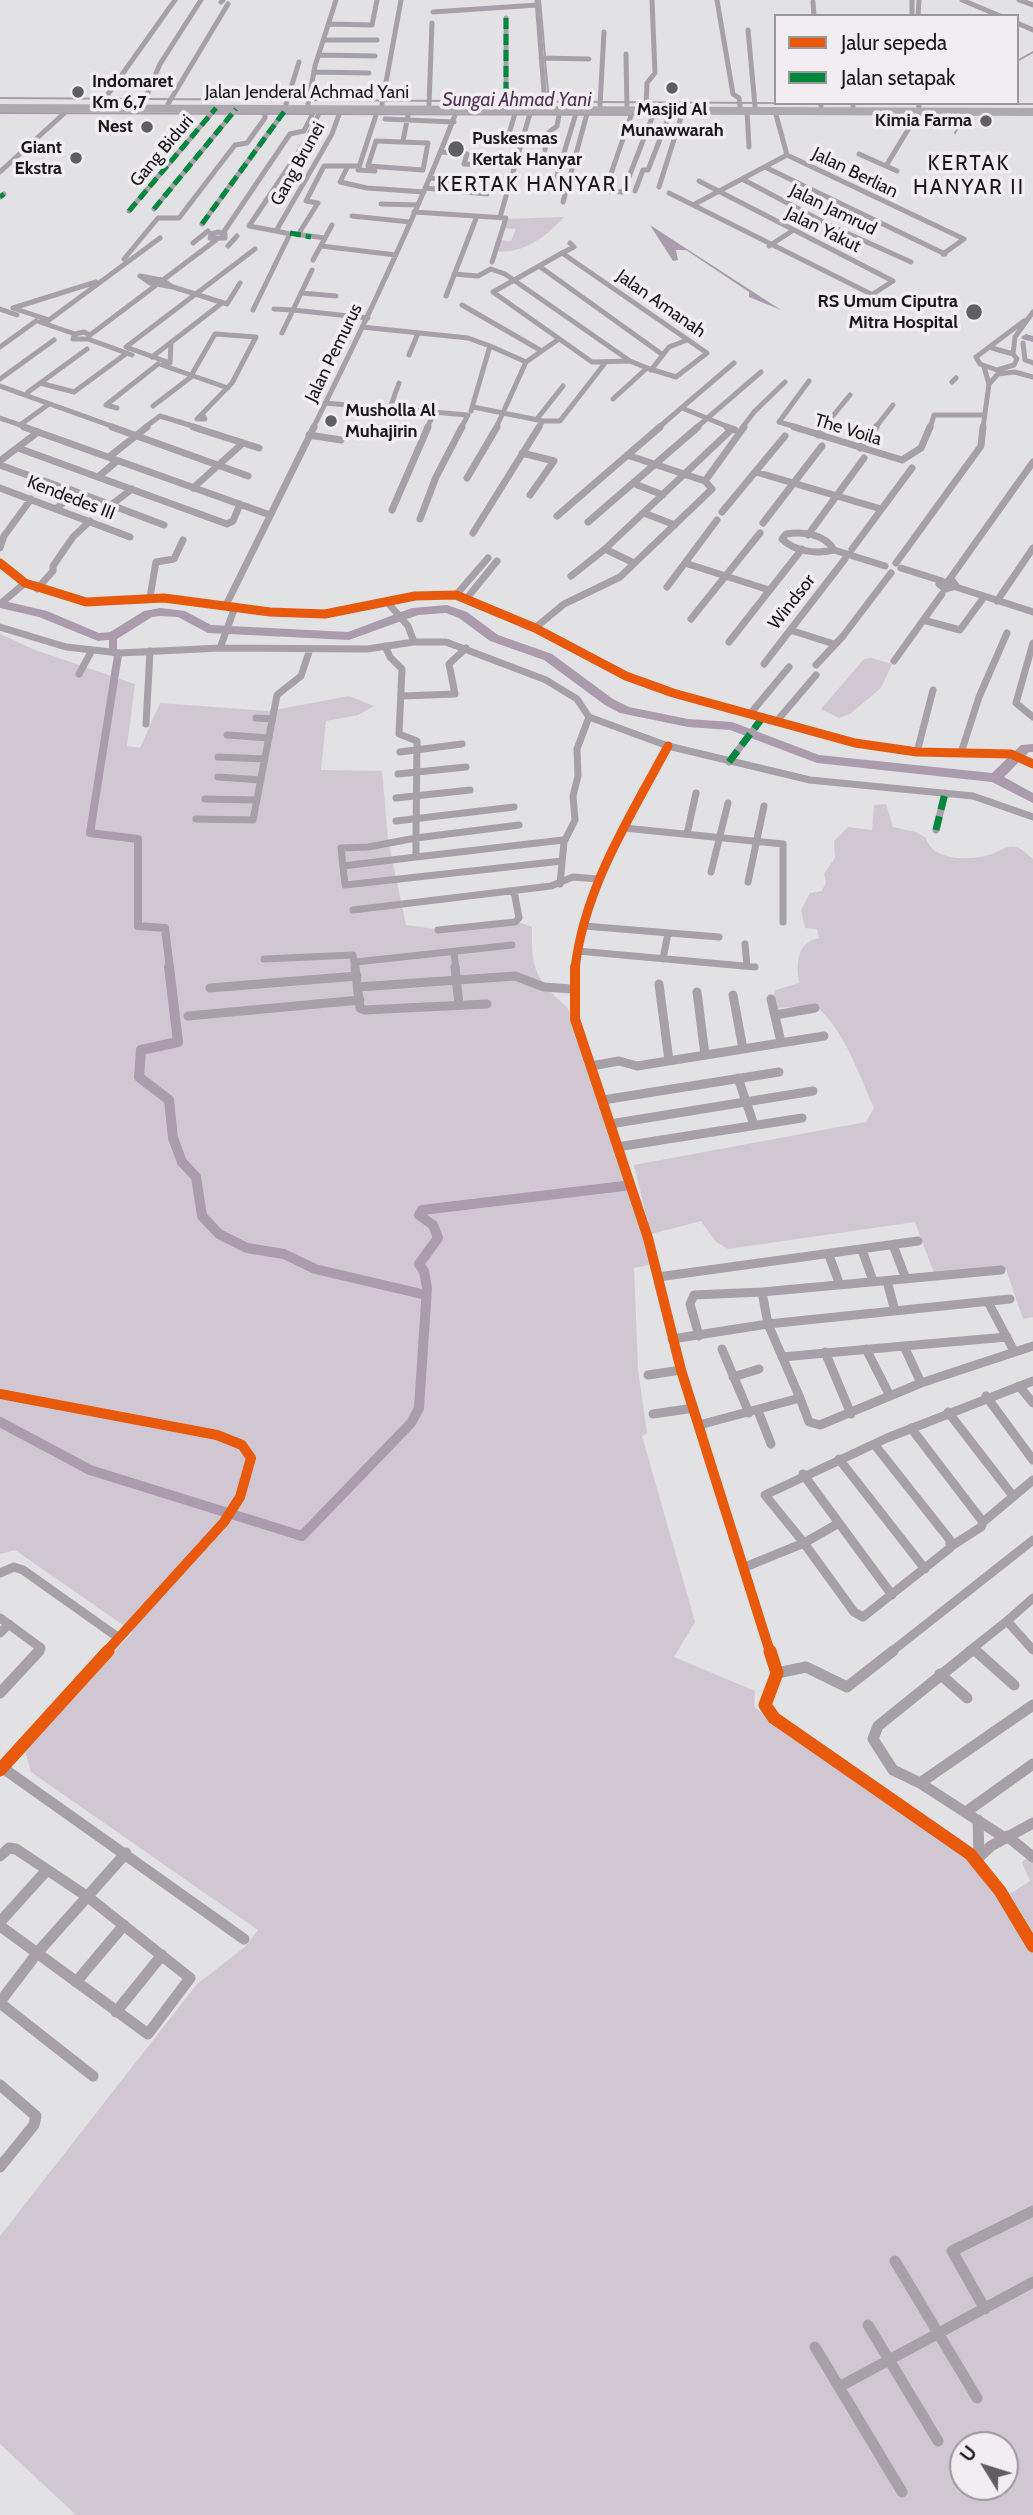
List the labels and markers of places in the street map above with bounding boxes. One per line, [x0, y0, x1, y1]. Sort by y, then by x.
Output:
place label: Indomaret Km 6,7 [92, 71, 173, 114]
marker: Masjid Al Munawwarah [664, 80, 680, 96]
marker: Indomaret Km 6,7 [70, 84, 86, 100]
place label: Masjid Al Munawwarah [620, 99, 724, 142]
place label: Kimia Farma [875, 110, 972, 132]
marker: Kimia Farma [978, 113, 994, 129]
place label: Nest [97, 116, 133, 138]
marker: Nest [139, 119, 155, 135]
place label: Puskesmas Kertak Hanyar [472, 128, 582, 170]
place label: Giant Ekstra [14, 137, 62, 180]
marker: Puskesmas Kertak Hanyar [446, 139, 466, 159]
marker: Giant Ekstra [68, 150, 84, 166]
place label: RS Umum Ciputra Mitra Hospital [818, 291, 958, 334]
marker: RS Umum Ciputra Mitra Hospital [964, 302, 984, 322]
place label: Musholla Al Muhajirin [345, 400, 436, 442]
marker: Musholla Al Muhajirin [323, 413, 339, 429]

